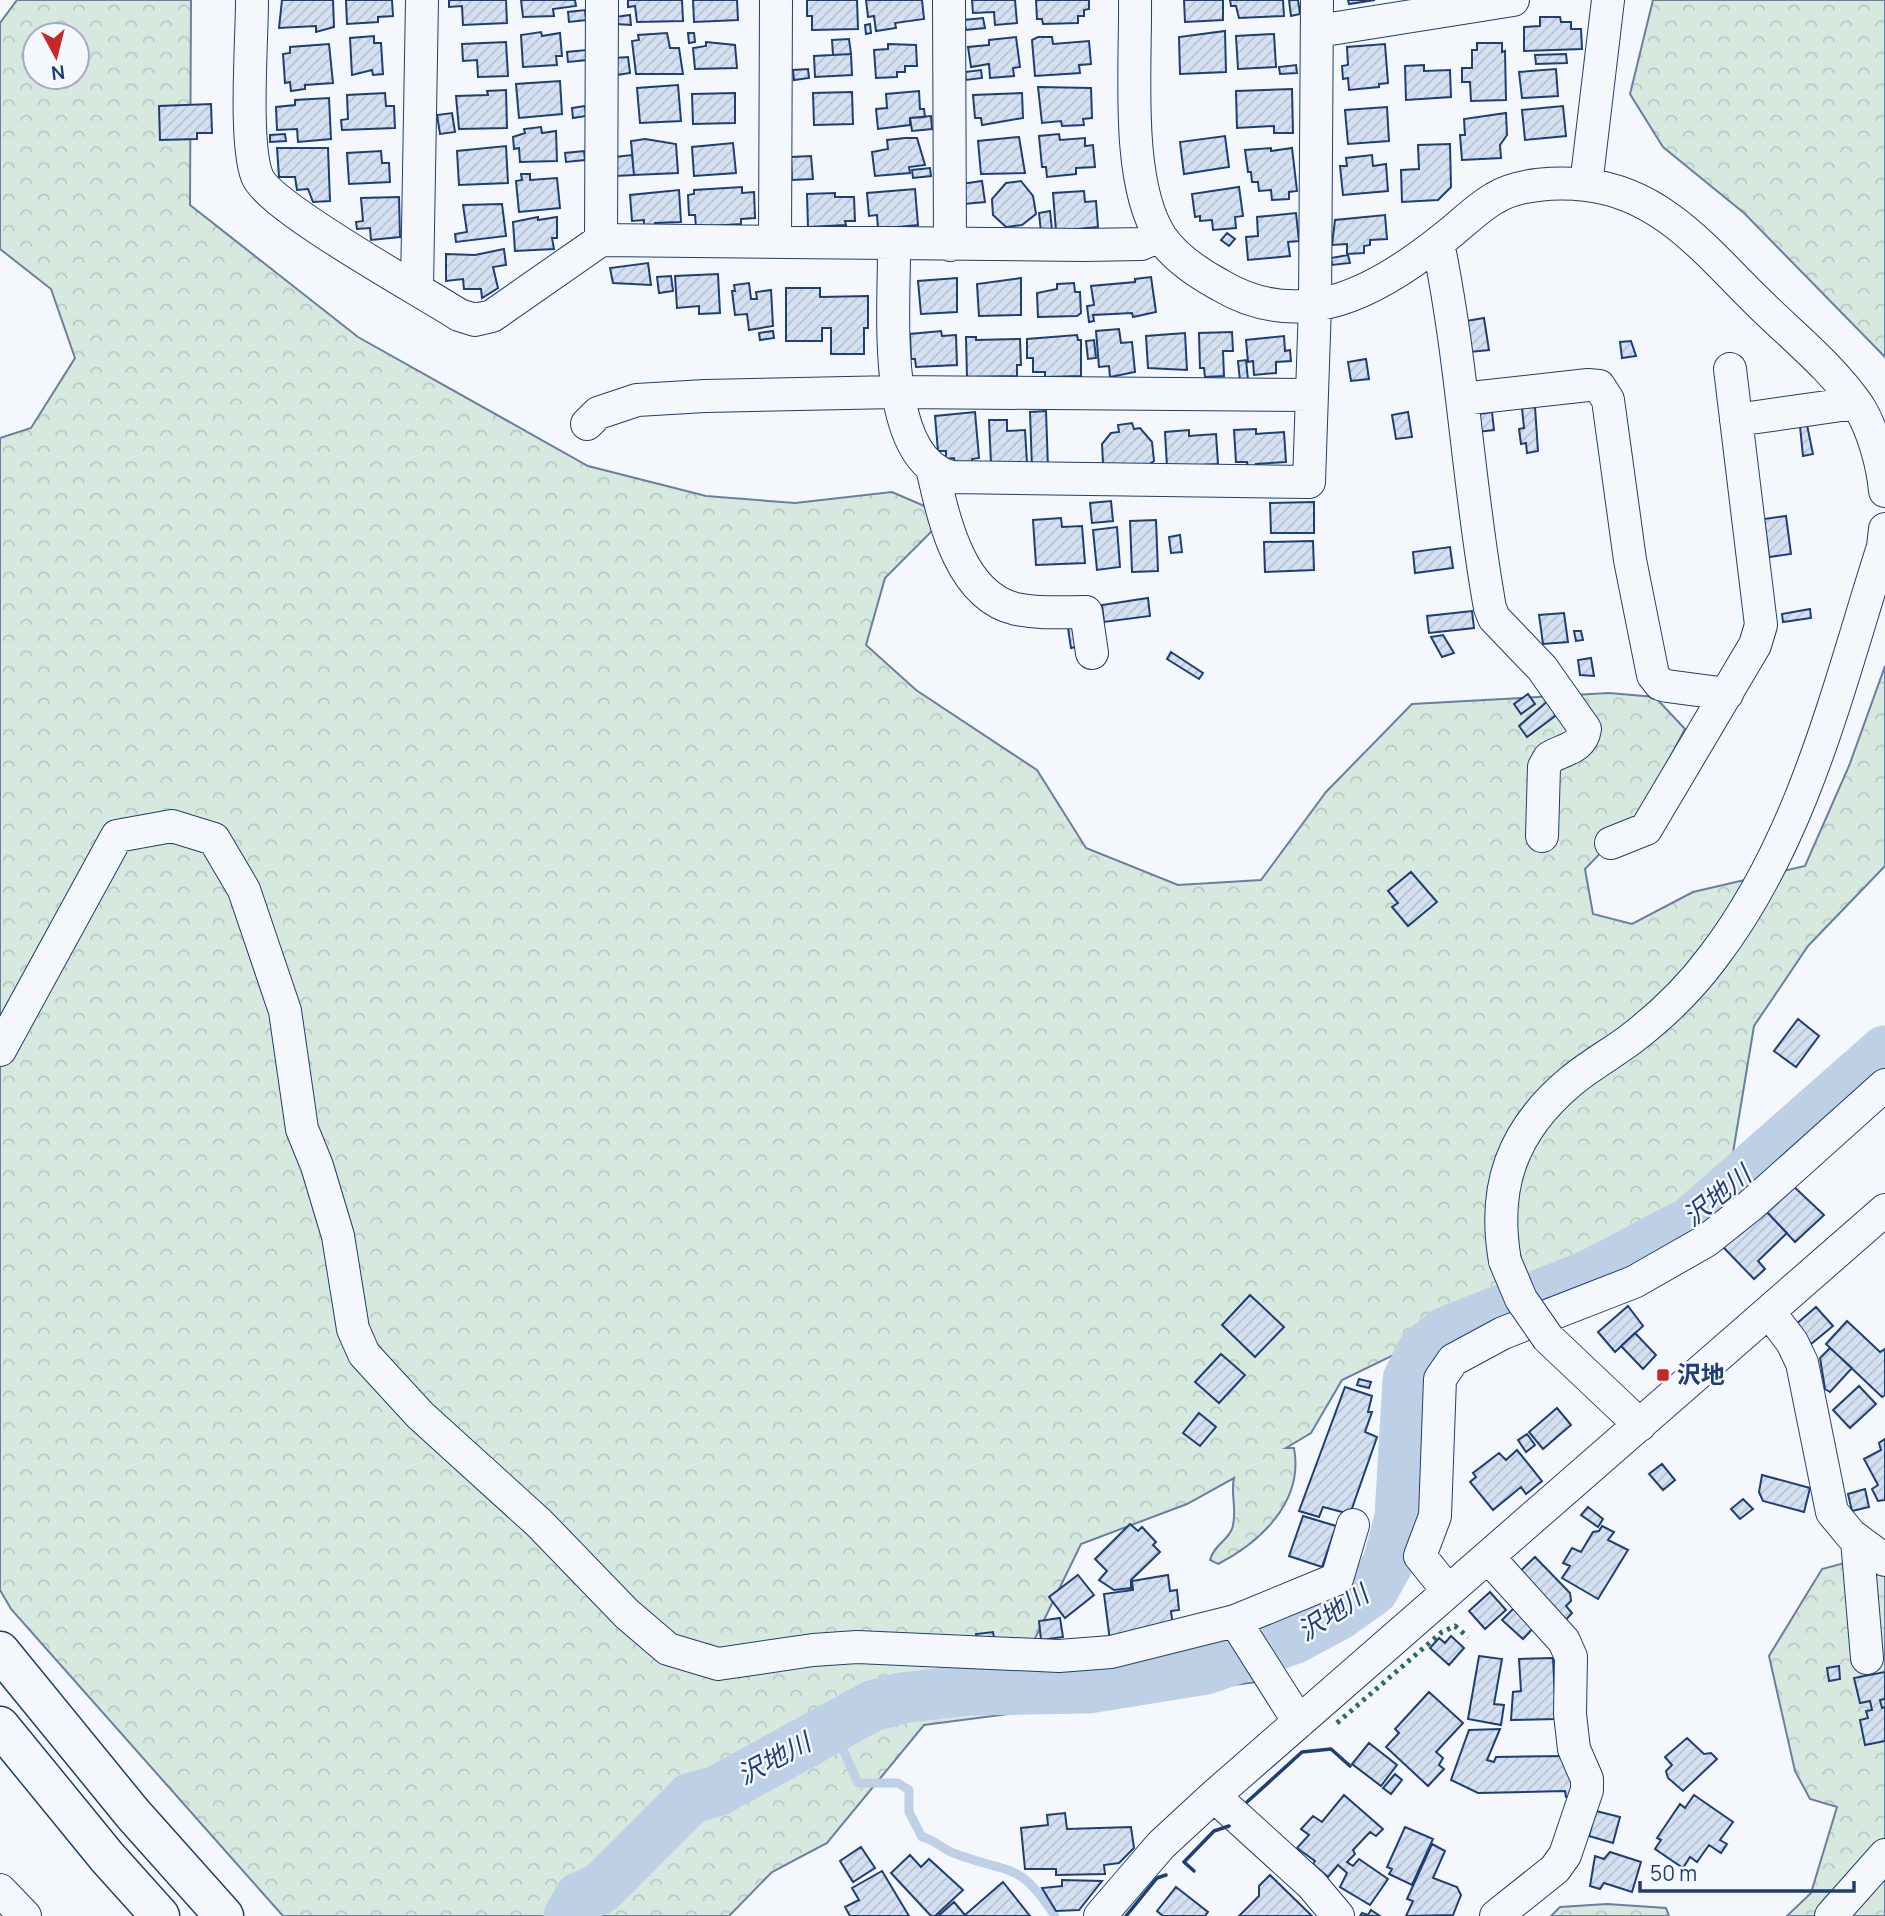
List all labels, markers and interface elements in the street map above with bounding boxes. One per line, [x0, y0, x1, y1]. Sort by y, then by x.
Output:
north arrow [21, 21, 91, 91]
text: N [50, 59, 66, 87]
water label: 沢地川 [1675, 1155, 1760, 1234]
place label: 沢地 [1677, 1357, 1725, 1390]
marker: 沢地 [1655, 1367, 1671, 1383]
water label: 沢地川 [1290, 1574, 1377, 1649]
water label: 沢地川 [731, 1723, 819, 1792]
scale bar [1640, 1850, 1854, 1894]
text: 50 m [1650, 1859, 1697, 1887]

